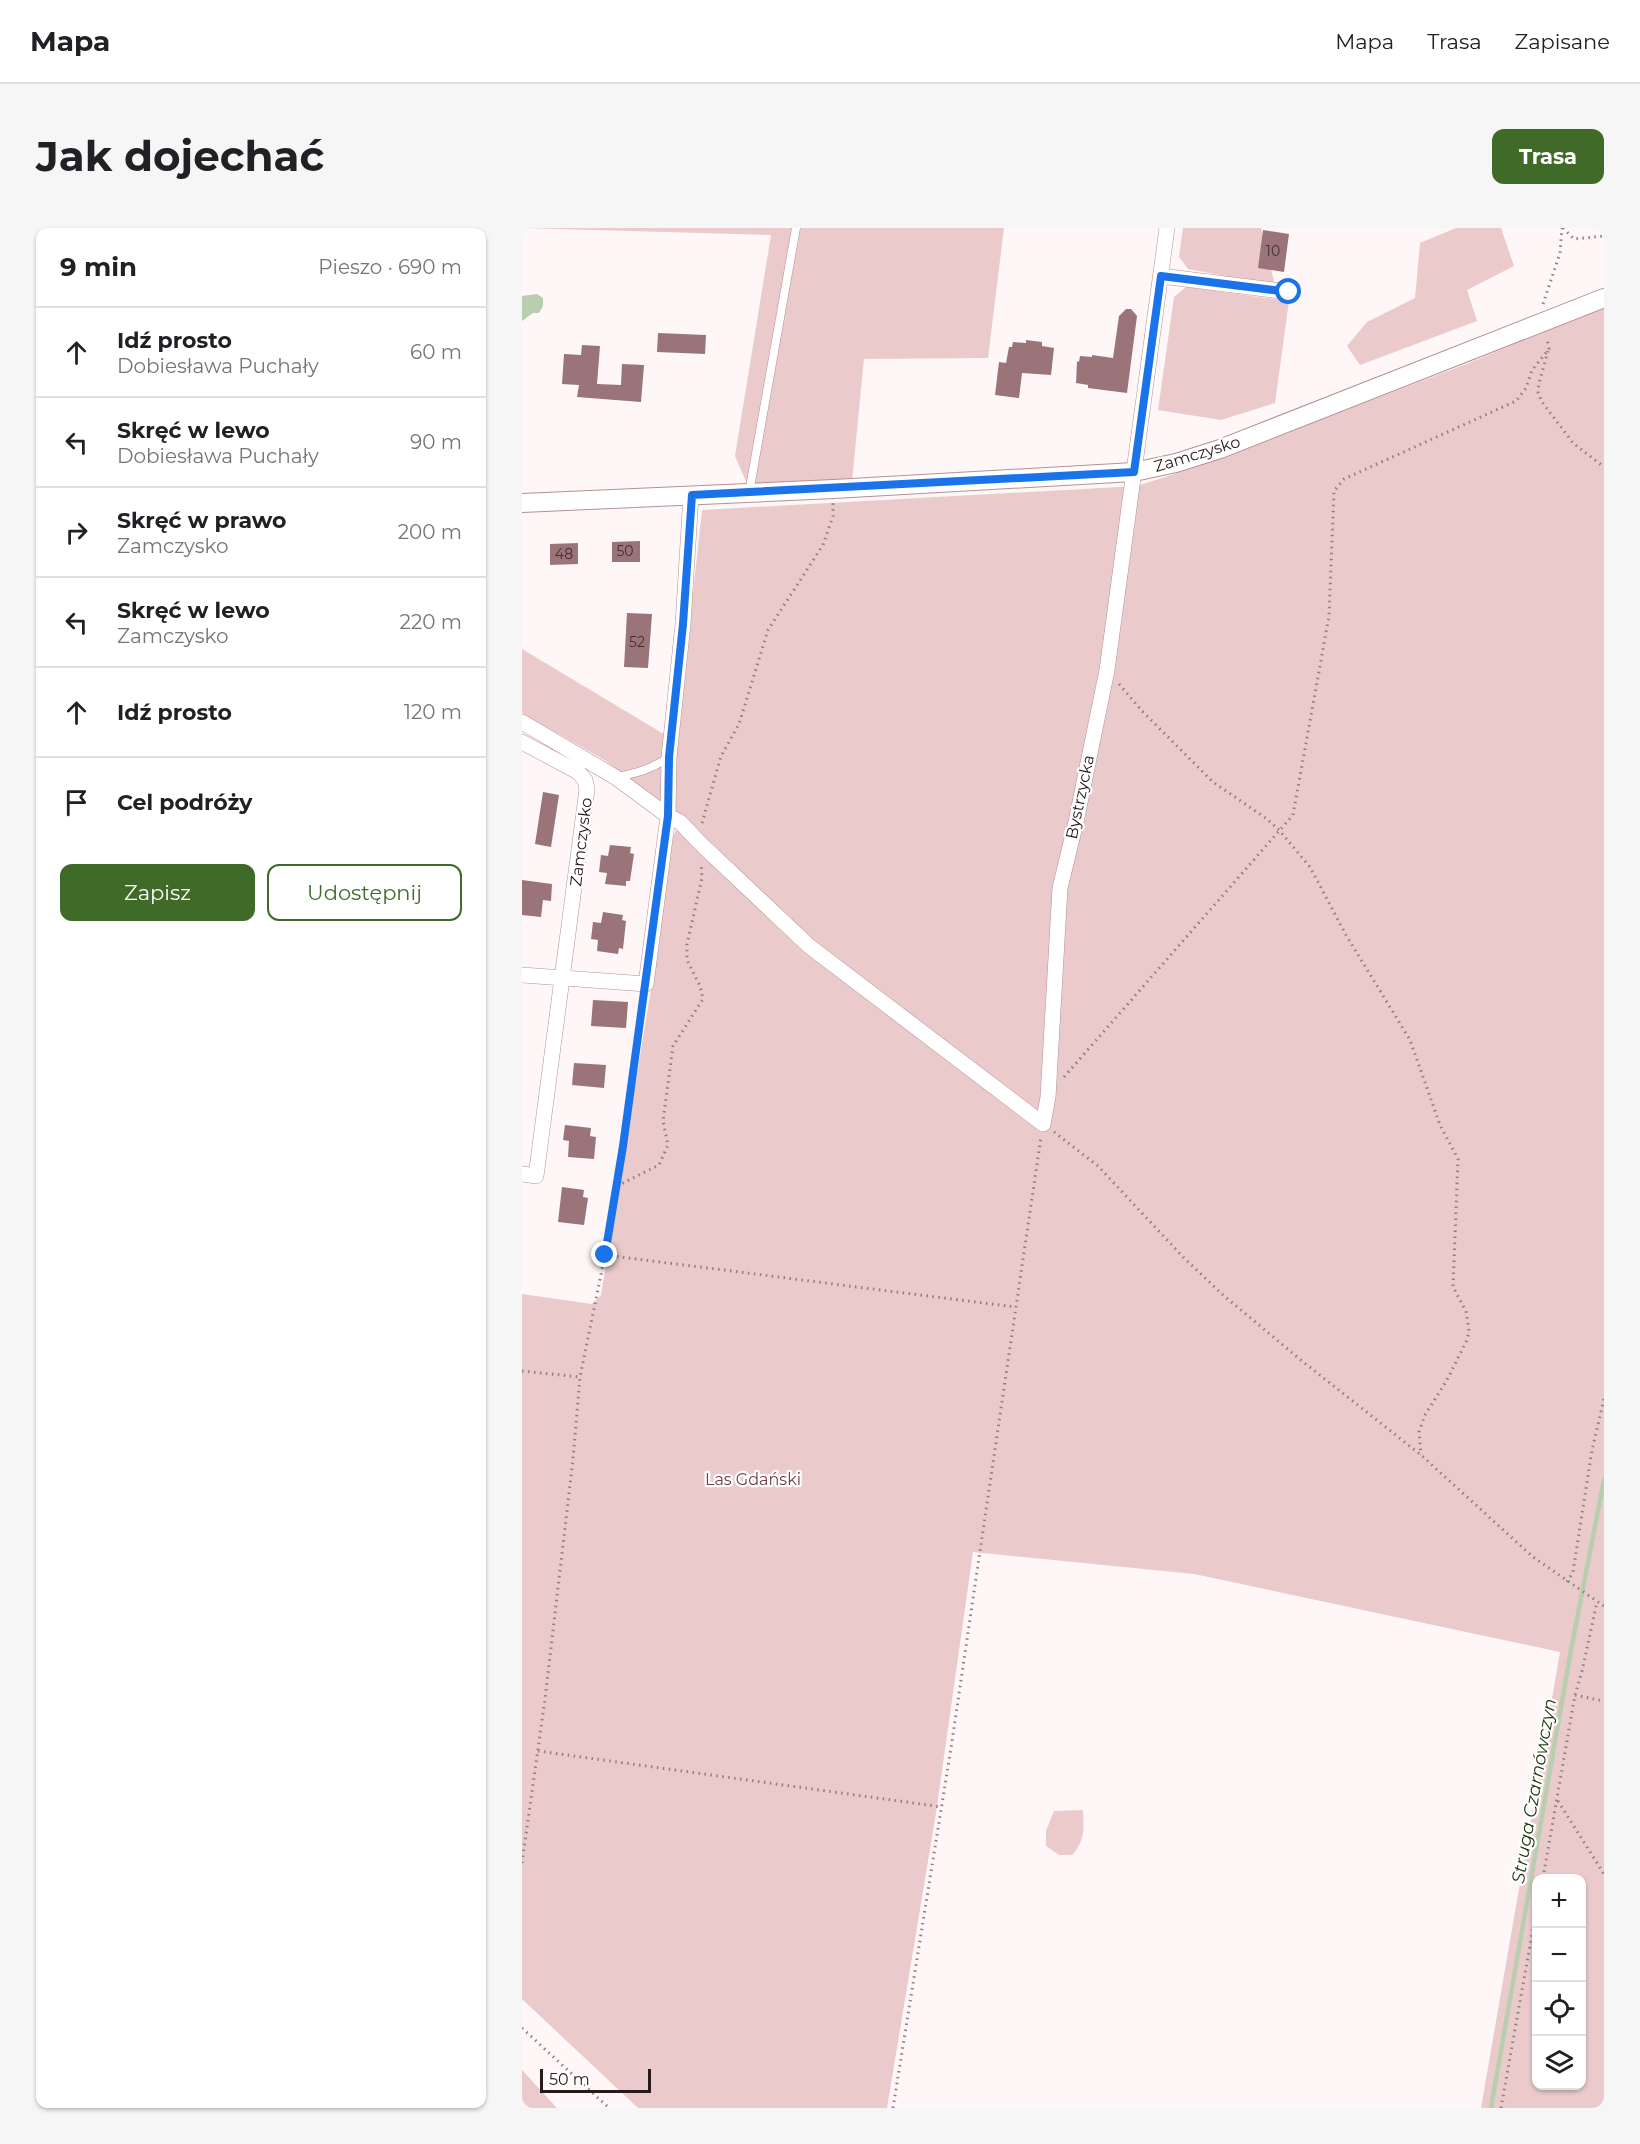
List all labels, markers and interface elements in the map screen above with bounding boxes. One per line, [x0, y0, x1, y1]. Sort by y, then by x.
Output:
text: Mapa [30, 24, 110, 58]
text: Mapa [1335, 29, 1394, 54]
text: Trasa [1427, 29, 1482, 54]
text: Zapisane [1515, 29, 1610, 54]
button: Trasa [1492, 129, 1604, 184]
text: Jak dojechać [36, 130, 324, 182]
house number: 10 [1266, 242, 1280, 260]
text: 9 min [60, 251, 137, 283]
text: Pieszo · 690 m [318, 255, 462, 279]
route start [1275, 278, 1301, 304]
text: Idź prosto [117, 327, 232, 354]
icon: ahead [60, 336, 93, 369]
text: 60 m [410, 340, 462, 364]
text: Dobiesława Puchały [117, 354, 319, 378]
text: Skręć w lewo [117, 417, 270, 444]
icon: left [60, 426, 93, 459]
text: 90 m [410, 430, 462, 454]
street label: Zamczysko [1152, 432, 1242, 476]
text: Dobiesława Puchały [117, 444, 319, 468]
text: Skręć w prawo [117, 507, 286, 534]
icon: right [60, 516, 93, 549]
text: 200 m [398, 520, 462, 544]
text: Zamczysko [117, 534, 229, 558]
house number: 50 [616, 542, 634, 560]
house number: 48 [555, 545, 573, 563]
text: Skręć w lewo [117, 597, 270, 624]
icon: left [60, 606, 93, 639]
text: 220 m [400, 610, 462, 634]
text: Zamczysko [117, 624, 229, 648]
house number: 52 [629, 633, 645, 651]
icon: ahead [60, 696, 93, 729]
text: Idź prosto [117, 699, 232, 726]
text: 120 m [404, 700, 462, 724]
street label: Bystrzycka [1062, 753, 1098, 841]
icon: arrive [60, 786, 93, 819]
text: Cel podróży [117, 789, 253, 816]
street label: Zamczysko [566, 797, 596, 887]
button: Zapisz [60, 864, 255, 921]
button: Udostępnij [267, 864, 462, 921]
route end [591, 1241, 617, 1267]
park label: Las Gdański [705, 1470, 801, 1489]
water label: Struga Czarnówczyn [1507, 1697, 1561, 1885]
map controls [1532, 1874, 1586, 2090]
button: + [1532, 1874, 1586, 1928]
button: − [1532, 1928, 1586, 1982]
button: locate [1532, 1982, 1586, 2036]
button: layers [1532, 2036, 1586, 2090]
scale bar [540, 2066, 651, 2094]
text: 50 m [549, 2070, 590, 2089]

